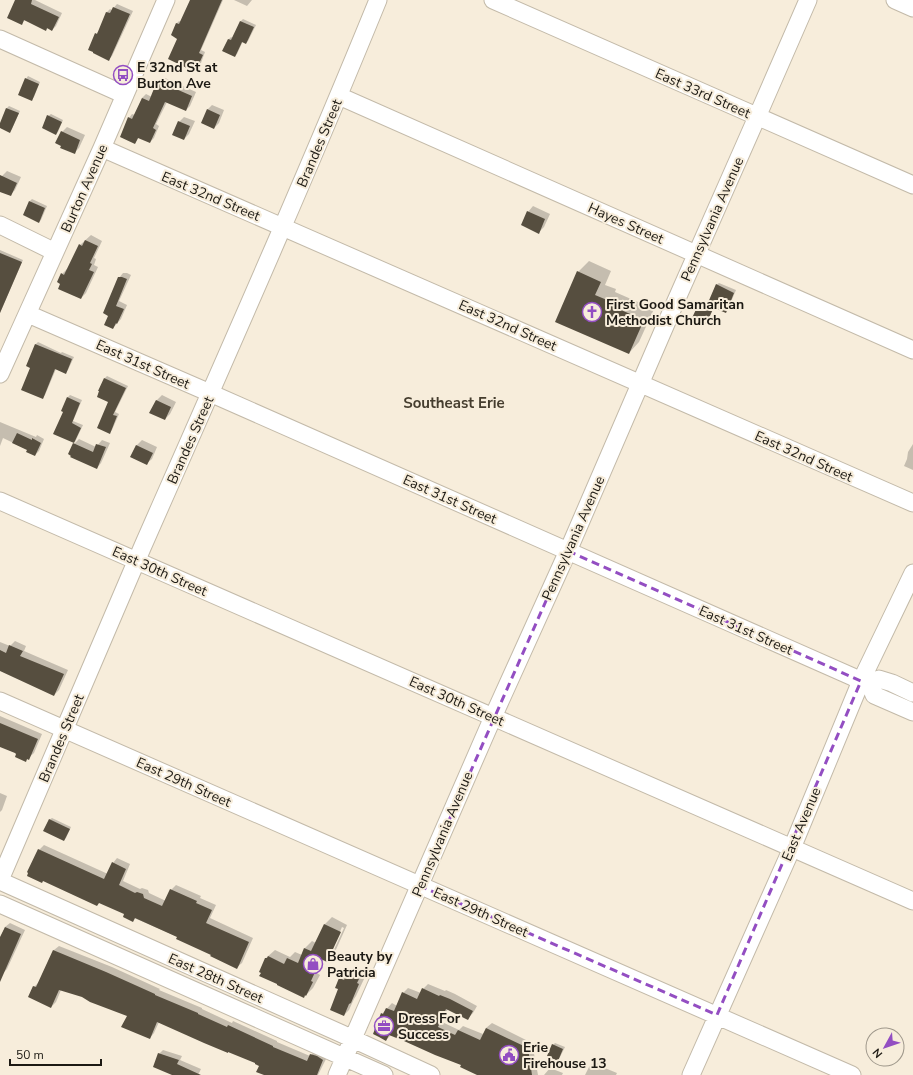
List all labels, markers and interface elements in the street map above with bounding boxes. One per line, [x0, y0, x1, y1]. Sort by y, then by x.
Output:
place label: E 32nd St at Burton Ave [137, 58, 218, 93]
bus stop icon: E 32nd St at Burton Ave [112, 64, 134, 86]
street label: East 33rd Street [652, 64, 753, 123]
street label: Brandes Street [292, 96, 347, 190]
street label: Burton Avenue [57, 141, 112, 235]
street label: Pennsylvania Avenue [677, 154, 748, 284]
street label: East 32nd Street [159, 167, 263, 226]
street label: Hayes Street [585, 198, 667, 249]
street label: East 32nd Street [456, 295, 560, 356]
place label: First Good Samaritan Methodist Church [606, 295, 744, 330]
church icon: First Good Samaritan Methodist Church [581, 301, 603, 323]
street label: East 31st Street [93, 335, 193, 394]
street label: Brandes Street [163, 393, 218, 487]
district label: Southeast Erie [403, 393, 505, 413]
street label: East 32nd Street [752, 426, 856, 487]
street label: East 31st Street [400, 470, 500, 529]
street label: Pennsylvania Avenue [538, 473, 609, 603]
street label: East 30th Street [109, 542, 210, 601]
street label: East 31st Street [696, 601, 796, 660]
street label: East 30th Street [406, 672, 507, 731]
street label: Brandes Street [34, 691, 89, 785]
street label: East 29th Street [133, 753, 234, 812]
street label: Pennsylvania Avenue [408, 769, 477, 900]
street label: East Avenue [777, 784, 826, 864]
street label: East 29th Street [430, 883, 531, 942]
place label: Beauty by Patricia [327, 947, 393, 982]
street label: East 28th Street [165, 949, 266, 1008]
shop icon: Beauty by Patricia [302, 953, 324, 975]
place label: Dress For Success [398, 1009, 461, 1044]
office icon: Dress For Success [373, 1015, 395, 1037]
north arrow [865, 1027, 905, 1067]
place label: Erie Firehouse 13 [523, 1038, 607, 1073]
scale bar [10, 1041, 101, 1067]
public building icon: Erie Firehouse 13 [498, 1044, 520, 1066]
text: N [869, 1045, 886, 1061]
text: 50 m [16, 1047, 44, 1063]

